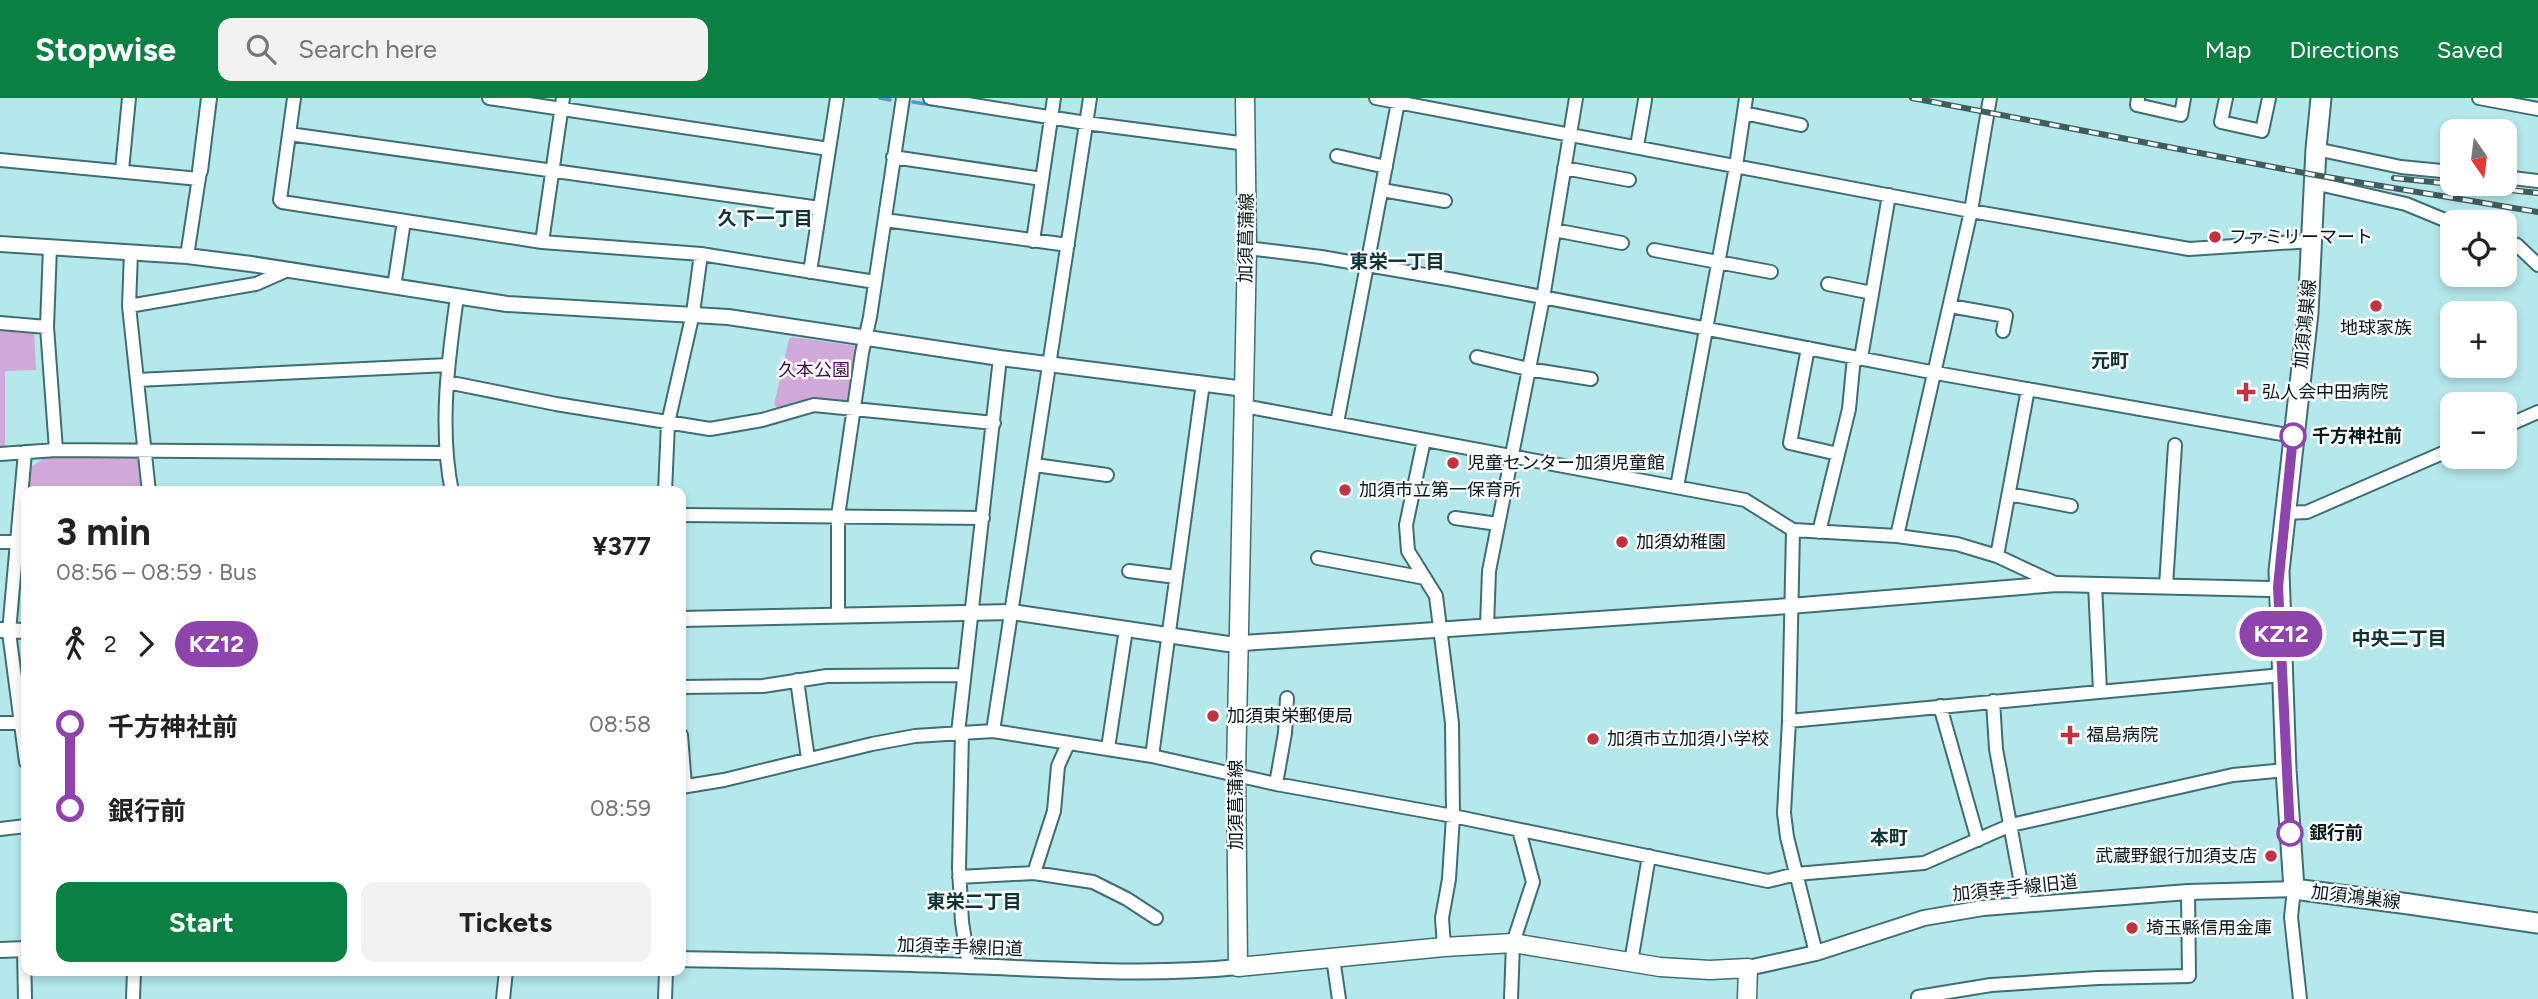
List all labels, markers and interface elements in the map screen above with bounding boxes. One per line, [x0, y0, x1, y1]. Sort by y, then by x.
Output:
search box [218, 18, 708, 81]
text: Stopwise [35, 30, 176, 69]
icon: search [242, 30, 280, 68]
text: Search here [298, 33, 437, 65]
text: Map [2205, 35, 2251, 64]
text: Directions [2289, 35, 2399, 64]
text: Saved [2437, 35, 2503, 64]
north arrow [2440, 119, 2516, 196]
map controls [2440, 119, 2517, 469]
street label: 加須菖蒲線 [1234, 193, 1258, 283]
district label: 久下一丁目 [717, 207, 813, 230]
button: locate [2440, 210, 2517, 287]
place label: ファミリーマート [2229, 226, 2373, 248]
marker: ファミリーマート [2207, 229, 2223, 245]
district label: 東栄一丁目 [1349, 250, 1445, 273]
street label: 加須鴻巣線 [2289, 278, 2321, 370]
marker: 地球家族 [2368, 298, 2384, 314]
button: + [2440, 301, 2517, 378]
place label: 地球家族 [2340, 317, 2412, 339]
district label: 元町 [2091, 349, 2129, 372]
park label: 久本公園 [778, 359, 850, 381]
place label: 弘人会中田病院 [2262, 381, 2388, 403]
marker: 弘人会中田病院 [2236, 382, 2256, 402]
button: − [2440, 392, 2517, 469]
marker: 千方神社前 [2280, 423, 2306, 449]
place label: 千方神社前 [2312, 425, 2402, 447]
place label: 児童センター加須児童館 [1467, 452, 1665, 474]
marker: 児童センター加須児童館 [1445, 455, 1461, 471]
place label: 加須市立第一保育所 [1359, 479, 1521, 501]
marker: 加須市立第一保育所 [1337, 482, 1353, 498]
text: 3 min [56, 509, 151, 555]
text: ¥377 [592, 530, 651, 562]
place label: 加須幼稚園 [1636, 531, 1726, 553]
marker: 加須幼稚園 [1614, 534, 1630, 550]
text: 08:56 – 08:59 · Bus [56, 558, 257, 586]
line badge: KZ12 [2232, 611, 2330, 657]
text: KZ12 [2253, 619, 2309, 648]
icon: walk [56, 625, 94, 663]
icon: forward [127, 625, 165, 663]
district label: 中央二丁目 [2351, 627, 2447, 650]
text: KZ12 [189, 629, 244, 658]
text: 2 [104, 630, 117, 658]
place label: 加須東栄郵便局 [1227, 705, 1353, 727]
marker: 加須東栄郵便局 [1205, 708, 1221, 724]
text: 08:58 [589, 710, 651, 738]
text: 千方神社前 [108, 711, 238, 743]
place label: 福島病院 [2086, 724, 2158, 746]
marker: 福島病院 [2060, 725, 2080, 745]
place label: 加須市立加須小学校 [1607, 728, 1769, 750]
marker: 加須市立加須小学校 [1585, 731, 1601, 747]
street label: 加須菖蒲線 [1225, 760, 1247, 850]
text: 08:59 [590, 794, 651, 822]
text: 銀行前 [108, 795, 186, 827]
marker: 銀行前 [2277, 820, 2303, 846]
place label: 銀行前 [2309, 822, 2363, 844]
district label: 本町 [1870, 826, 1908, 849]
place label: 武蔵野銀行加須支店 [2095, 845, 2257, 867]
marker: 武蔵野銀行加須支店 [2263, 848, 2279, 864]
street label: 加須幸手線旧道 [1951, 870, 2079, 906]
street label: 加須鴻巣線 [2310, 881, 2402, 913]
button: Start [56, 882, 347, 962]
button: Tickets [361, 882, 651, 962]
district label: 東栄二丁目 [926, 890, 1022, 913]
place label: 埼玉縣信用金庫 [2146, 917, 2272, 939]
marker: 埼玉縣信用金庫 [2124, 920, 2140, 936]
street label: 加須幸手線旧道 [897, 934, 1023, 960]

